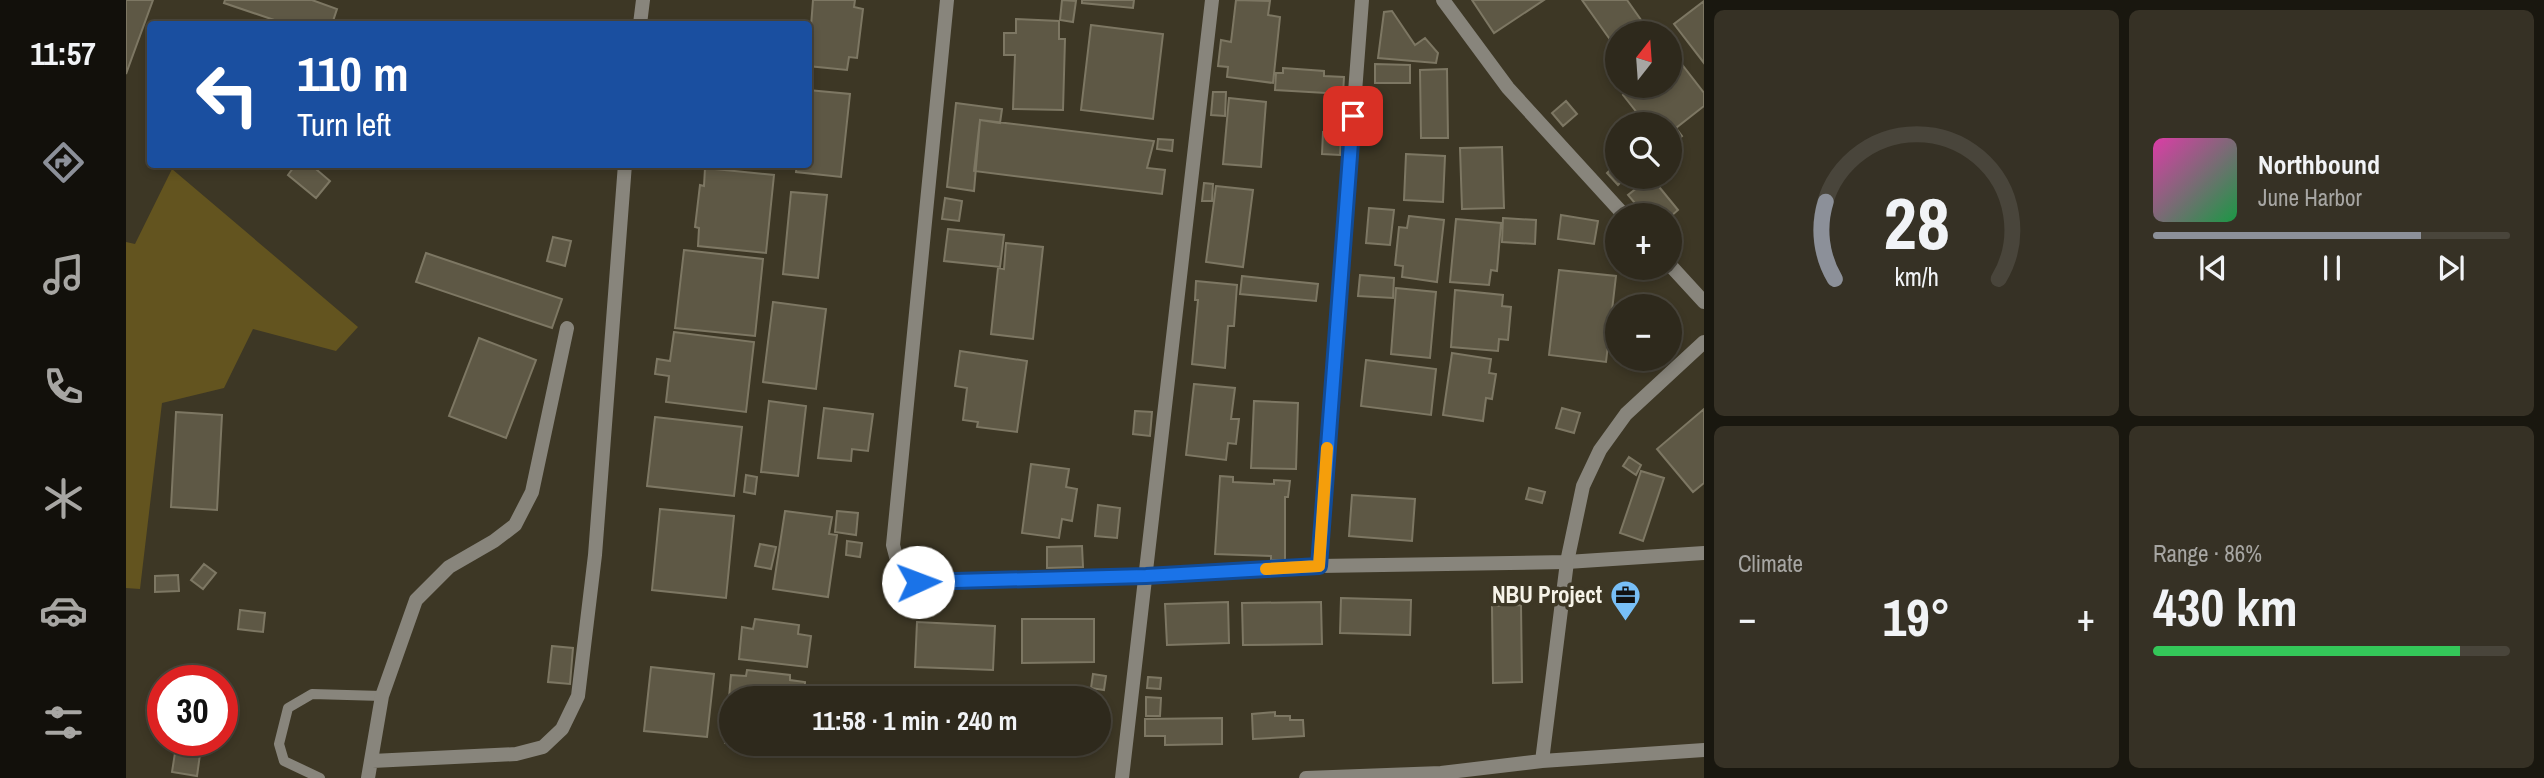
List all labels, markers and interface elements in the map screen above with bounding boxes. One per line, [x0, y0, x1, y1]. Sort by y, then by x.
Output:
north arrow [1605, 21, 1682, 98]
map controls [1605, 21, 1682, 371]
text: 11:57 [30, 32, 96, 75]
text: 110 m [297, 40, 409, 106]
icon: left [182, 49, 273, 140]
pin [1323, 86, 1383, 146]
icon: arrive [1334, 97, 1372, 135]
text: Turn left [297, 103, 391, 146]
button: search [1605, 112, 1682, 189]
icon: directions [39, 138, 88, 187]
text: Northbound [2258, 147, 2380, 182]
text: 28 [1883, 174, 1950, 272]
text: June Harbor [2258, 182, 2362, 213]
button: + [1605, 203, 1682, 280]
icon: previous [2194, 249, 2232, 287]
icon: pause [2313, 249, 2351, 287]
icon: next [2432, 249, 2470, 287]
icon: music [39, 250, 88, 299]
text: km/h [1894, 260, 1939, 294]
button: − [1605, 294, 1682, 371]
icon: phone [39, 362, 88, 411]
icon: climate [39, 474, 88, 523]
text: Range · 86% [2153, 538, 2262, 569]
position arrow [881, 545, 955, 619]
text: Climate [1738, 548, 1803, 579]
text: 430 km [2153, 572, 2298, 642]
office icon: NBU Project [1608, 578, 1642, 622]
place label: NBU Project [1492, 579, 1602, 610]
text: 19° [1882, 582, 1951, 652]
icon: car [39, 586, 88, 635]
text: − [1738, 592, 1756, 643]
text: + [2077, 592, 2095, 643]
speed limit sign: 30 [147, 665, 238, 756]
icon: filters [39, 698, 88, 747]
text: 11:58 · 1 min · 240 m [812, 703, 1018, 738]

